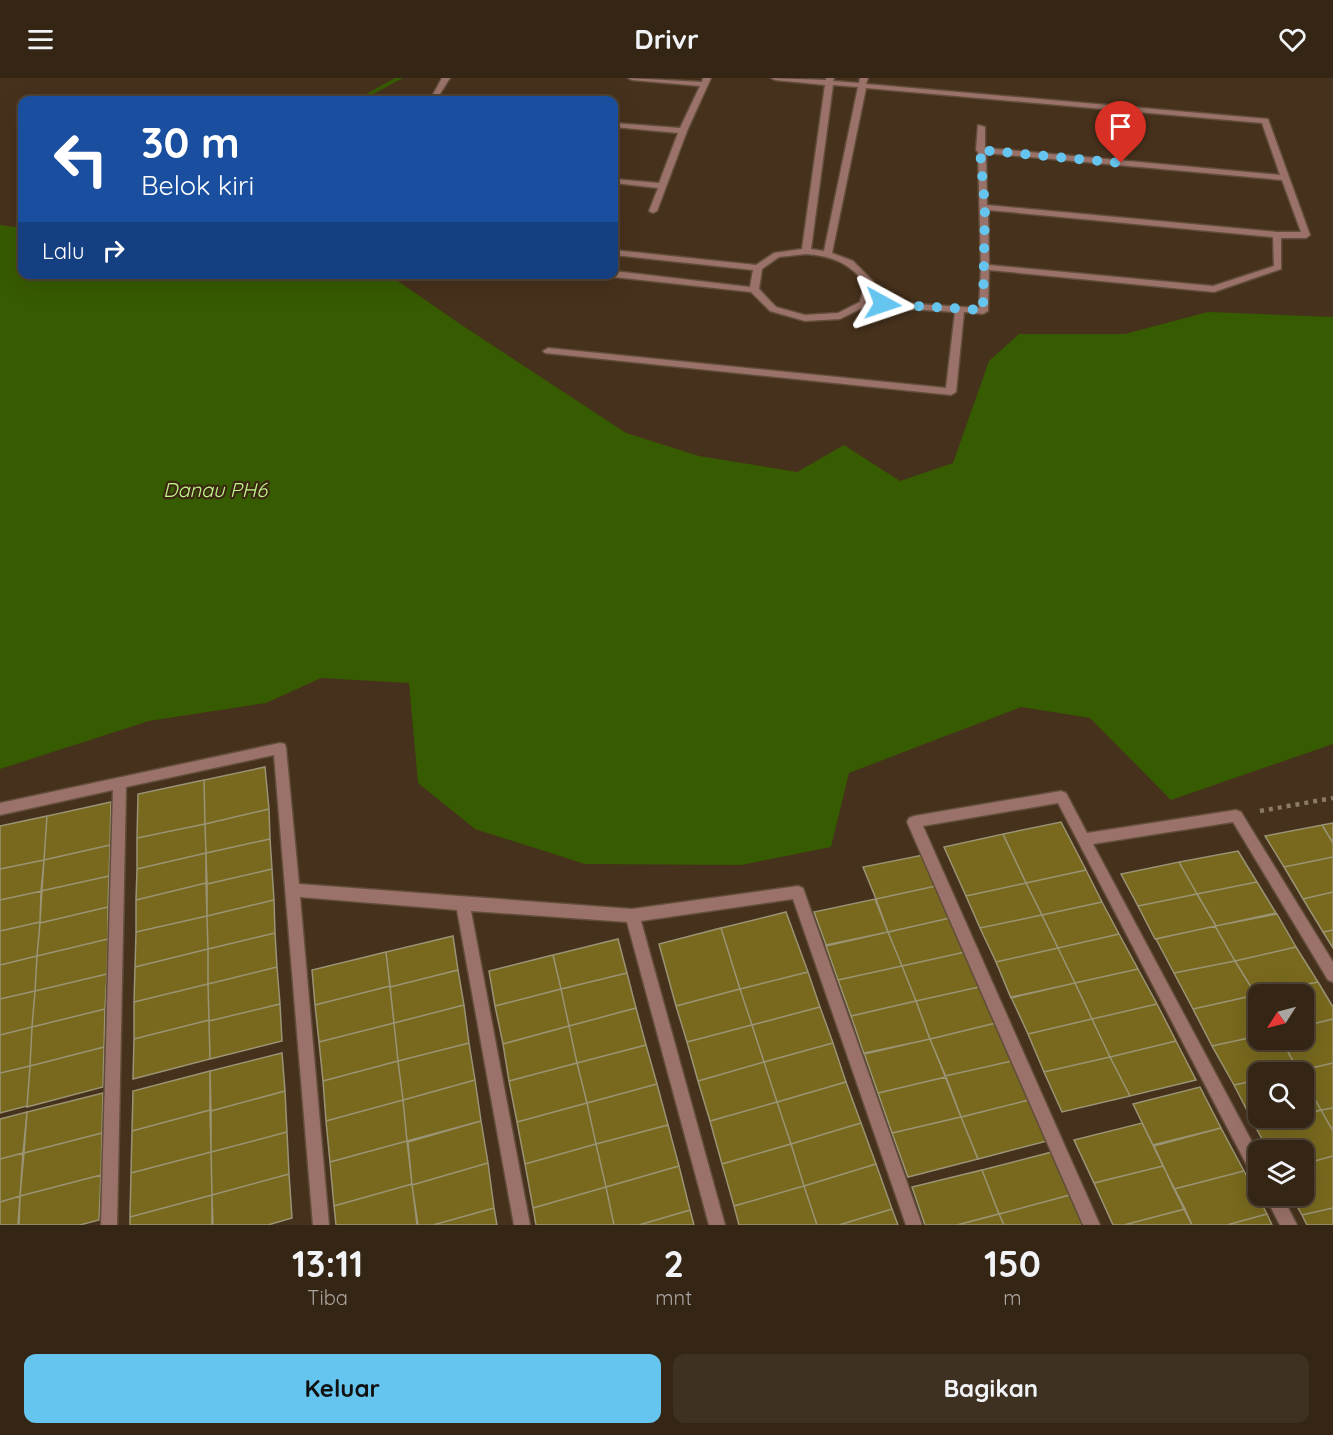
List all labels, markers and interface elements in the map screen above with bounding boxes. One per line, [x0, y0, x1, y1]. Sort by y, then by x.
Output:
text: Drivr [634, 22, 699, 56]
icon: menu [24, 23, 57, 56]
icon: heart [1276, 23, 1309, 56]
pin [1095, 101, 1146, 163]
icon: arrive [1104, 110, 1137, 143]
text: 30 m [141, 116, 240, 169]
icon: left [42, 120, 120, 198]
text: Belok kiri [141, 168, 254, 202]
icon: right [97, 234, 130, 267]
text: Lalu [42, 237, 85, 265]
position arrow [851, 272, 915, 336]
water label: Danau PH6 [163, 477, 268, 502]
north arrow [1248, 984, 1314, 1050]
map controls [1248, 984, 1314, 1206]
button: search [1248, 1062, 1314, 1128]
button: layers [1248, 1140, 1314, 1206]
text: 13:11 [292, 1241, 363, 1286]
text: 2 [663, 1241, 684, 1286]
text: 150 [984, 1241, 1041, 1286]
text: Tiba [307, 1285, 348, 1310]
text: mnt [655, 1285, 692, 1310]
text: m [1003, 1285, 1022, 1310]
button: Keluar [24, 1354, 661, 1423]
button: Bagikan [673, 1354, 1309, 1423]

